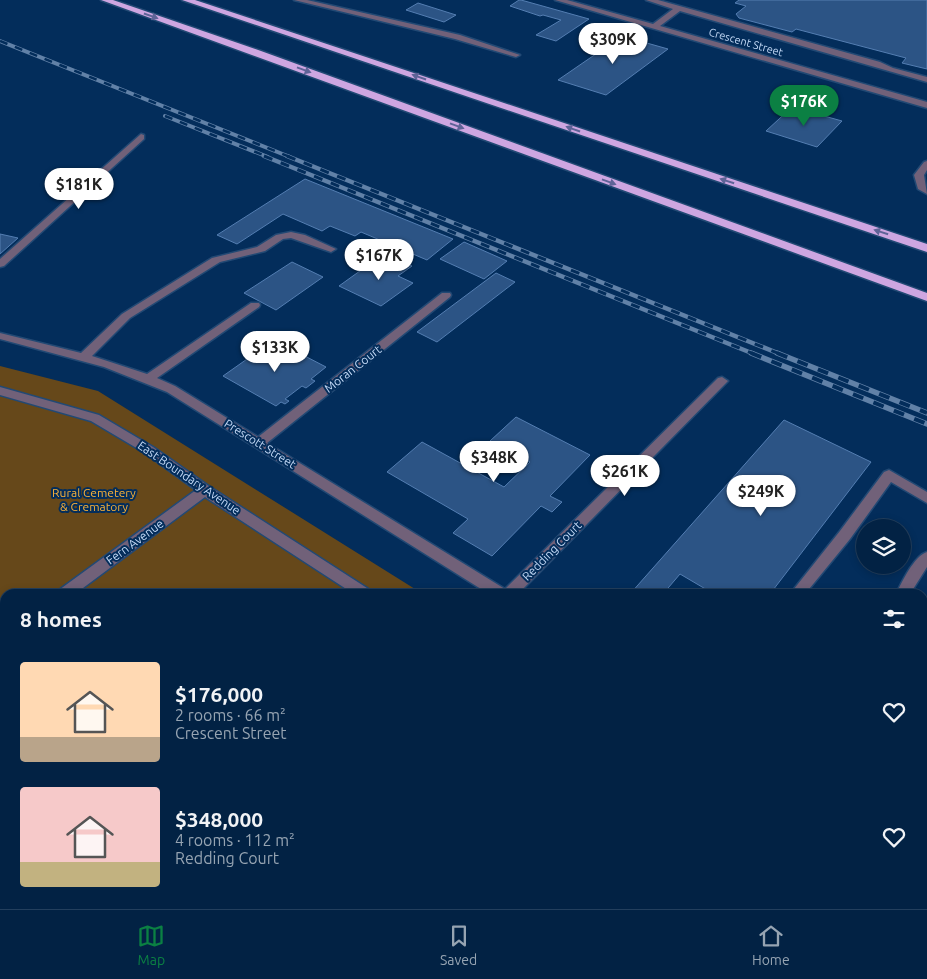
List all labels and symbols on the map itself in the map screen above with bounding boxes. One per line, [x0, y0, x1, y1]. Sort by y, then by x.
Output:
one-way arrow [144, 12, 159, 20]
pin: $309K [578, 22, 648, 65]
street label: Crescent Street [707, 26, 785, 59]
one-way arrow [297, 66, 312, 74]
one-way arrow [411, 73, 426, 80]
pin: $176K [769, 84, 839, 127]
one-way arrow [450, 122, 465, 130]
one-way arrow [565, 125, 580, 132]
pin: $181K [44, 168, 114, 210]
one-way arrow [719, 176, 734, 184]
one-way arrow [602, 179, 617, 186]
one-way arrow [873, 228, 888, 235]
pin: $167K [344, 238, 414, 281]
pin: $133K [240, 330, 310, 373]
street label: Moran Court [322, 342, 384, 395]
street label: Prescott Street [222, 416, 299, 471]
street label: East Boundary Avenue [136, 438, 243, 517]
pin: $348K [459, 440, 529, 483]
pin: $261K [590, 454, 660, 497]
pin: $249K [726, 474, 796, 517]
park label: Rural Cemetery & Crematory [52, 486, 136, 513]
street label: Fern Avenue [104, 516, 166, 567]
street label: Redding Court [519, 518, 584, 583]

